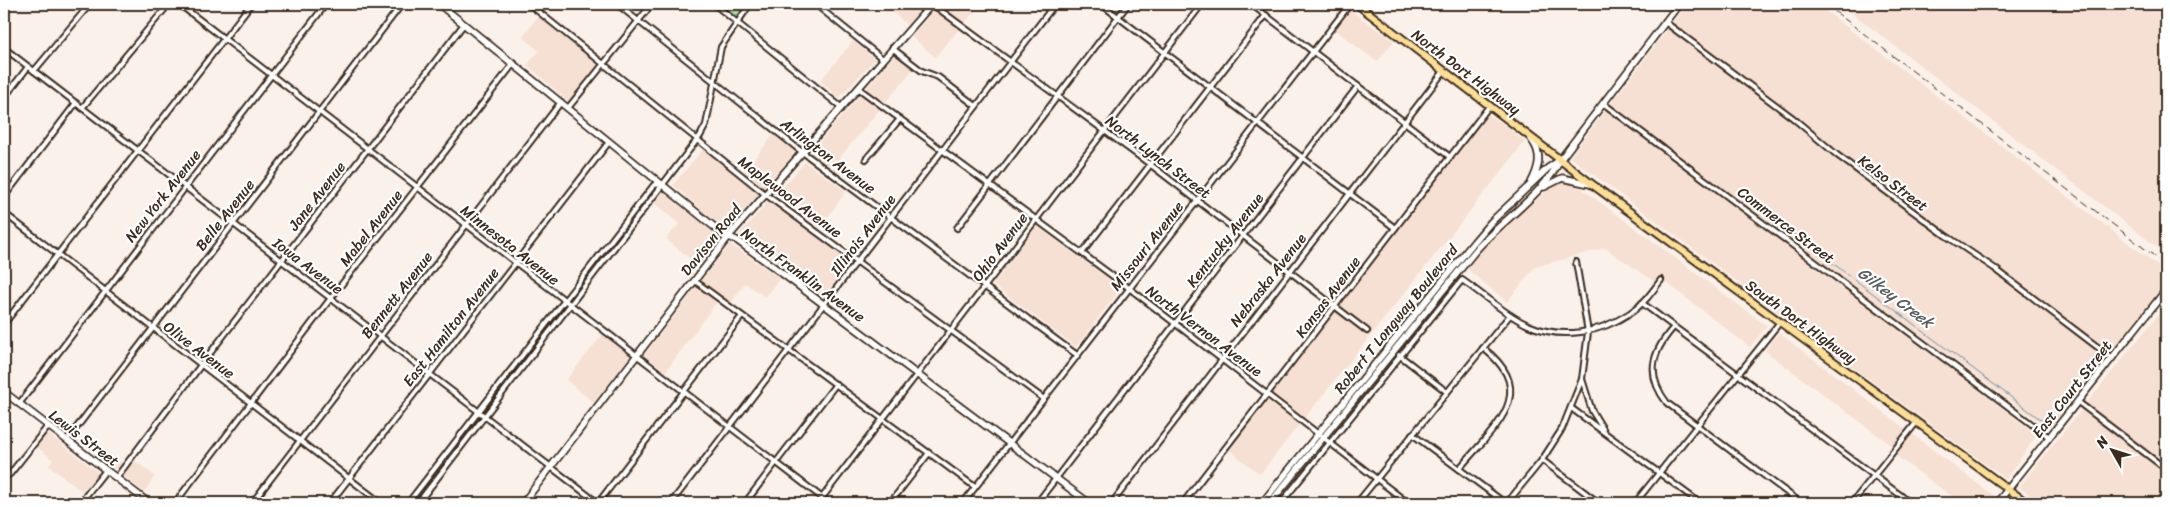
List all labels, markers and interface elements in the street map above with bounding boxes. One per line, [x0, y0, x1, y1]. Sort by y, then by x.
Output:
street label: North Dort Highway [1406, 22, 1527, 122]
street label: North Lynch Street [1099, 108, 1217, 206]
street label: Arlington Avenue [774, 111, 882, 201]
street label: New York Avenue [118, 143, 208, 248]
street label: Kelso Street [1852, 148, 1934, 219]
street label: Maplewood Avenue [732, 149, 848, 245]
street label: Jane Avenue [281, 155, 353, 237]
street label: Belle Avenue [189, 173, 262, 257]
street label: Commerce Street [1732, 180, 1841, 271]
street label: Mabel Avenue [333, 184, 410, 272]
street label: Kentucky Avenue [1179, 187, 1271, 293]
street label: Illinois Avenue [823, 188, 903, 282]
street label: Missouri Avenue [1103, 195, 1191, 297]
street label: Davison Road [674, 197, 749, 282]
street label: Minnesota Avenue [455, 198, 566, 292]
street label: Ohio Avenue [965, 207, 1035, 287]
street label: North Franklin Avenue [735, 221, 871, 329]
street label: Nebraska Avenue [1223, 227, 1313, 333]
street label: Iowa Avenue [266, 230, 349, 302]
street label: Robert T Longway Boulevard [1327, 238, 1465, 400]
street label: Bennett Avenue [354, 245, 440, 344]
street label: Kansas Avenue [1288, 250, 1368, 344]
water label: Gilkey Creek [1851, 259, 1942, 337]
street label: East Hamilton Avenue [396, 261, 506, 392]
street label: South Dort Highway [1740, 273, 1862, 372]
street label: North Vernon Avenue [1140, 278, 1268, 384]
street label: Olive Avenue [157, 314, 241, 386]
street label: East Court Street [2025, 334, 2119, 444]
street label: Lewis Street [43, 403, 125, 474]
north arrow [2088, 424, 2138, 474]
text: N [2089, 430, 2115, 455]

